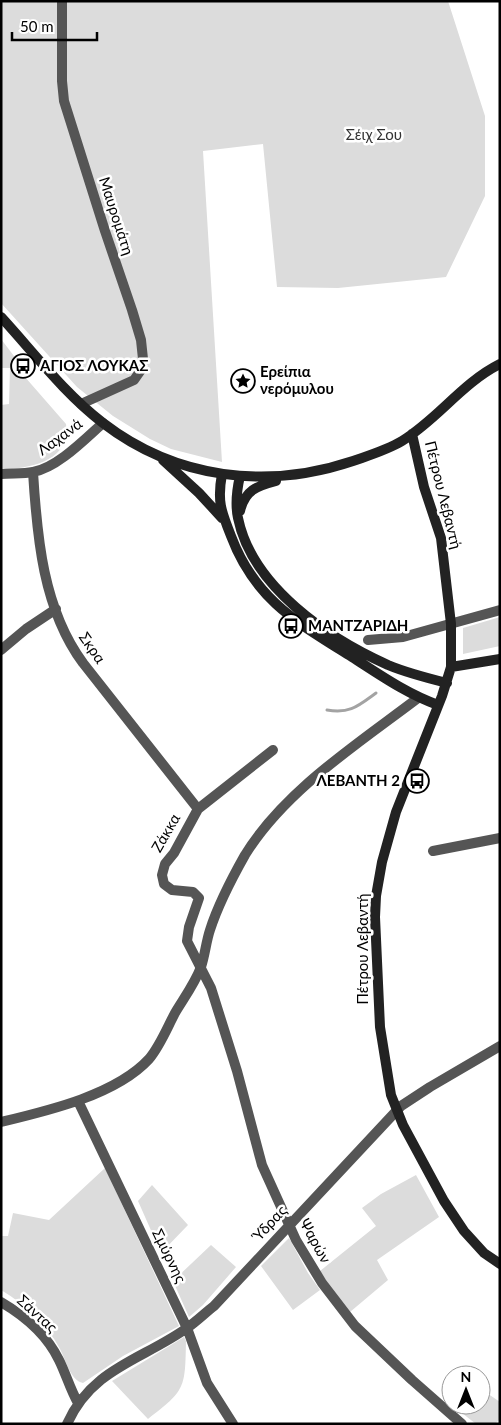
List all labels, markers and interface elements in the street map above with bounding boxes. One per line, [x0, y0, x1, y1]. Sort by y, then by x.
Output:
scale bar [12, 10, 98, 42]
text: 50 m [20, 17, 54, 35]
park label: Σέιχ Σου [346, 125, 402, 143]
street label: Μαυρομάτη [96, 174, 138, 257]
bus stop icon: ΑΓΙΟΣ ΛΟΥΚΑΣ [10, 353, 36, 379]
place label: ΑΓΙΟΣ ΛΟΥΚΑΣ [39, 356, 148, 374]
place label: Ερείπια νερόμυλου [260, 362, 334, 397]
place icon: Ερείπια νερόμυλου [230, 368, 256, 394]
street label: Λαχανά [34, 414, 85, 458]
street label: Πέτρου Λεβαντή [422, 439, 466, 551]
bus stop icon: ΜΑΝΤΖΑΡΙΔΗ [278, 613, 304, 639]
place label: ΜΑΝΤΖΑΡΙΔΗ [308, 616, 408, 634]
street label: Σκρα [76, 628, 110, 667]
bus stop icon: ΛΕΒΑΝΤΗ 2 [404, 768, 430, 794]
place label: ΛΕΒΑΝΤΗ 2 [315, 771, 400, 789]
street label: Ζάκκα [147, 810, 183, 855]
street label: Πέτρου Λεβαντή [353, 894, 371, 1004]
street label: Ύδρας [247, 1201, 290, 1246]
street label: Ψαρών [296, 1215, 336, 1266]
street label: Σμύρνης [149, 1226, 191, 1285]
street label: Σάντας [14, 1291, 61, 1336]
north arrow [441, 1365, 491, 1415]
text: N [461, 1368, 471, 1385]

